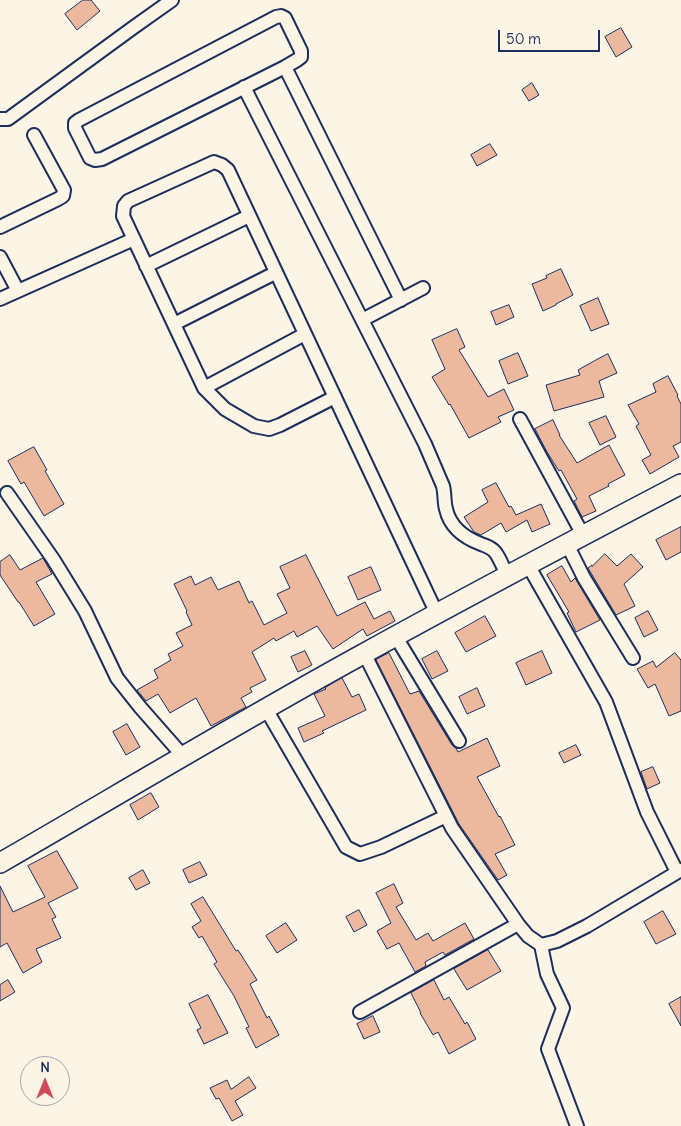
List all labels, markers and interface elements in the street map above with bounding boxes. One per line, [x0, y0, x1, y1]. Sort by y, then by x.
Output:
scale bar [501, 20, 604, 52]
text: 50 m [506, 29, 541, 48]
north arrow [20, 1056, 70, 1106]
text: N [40, 1058, 50, 1076]

